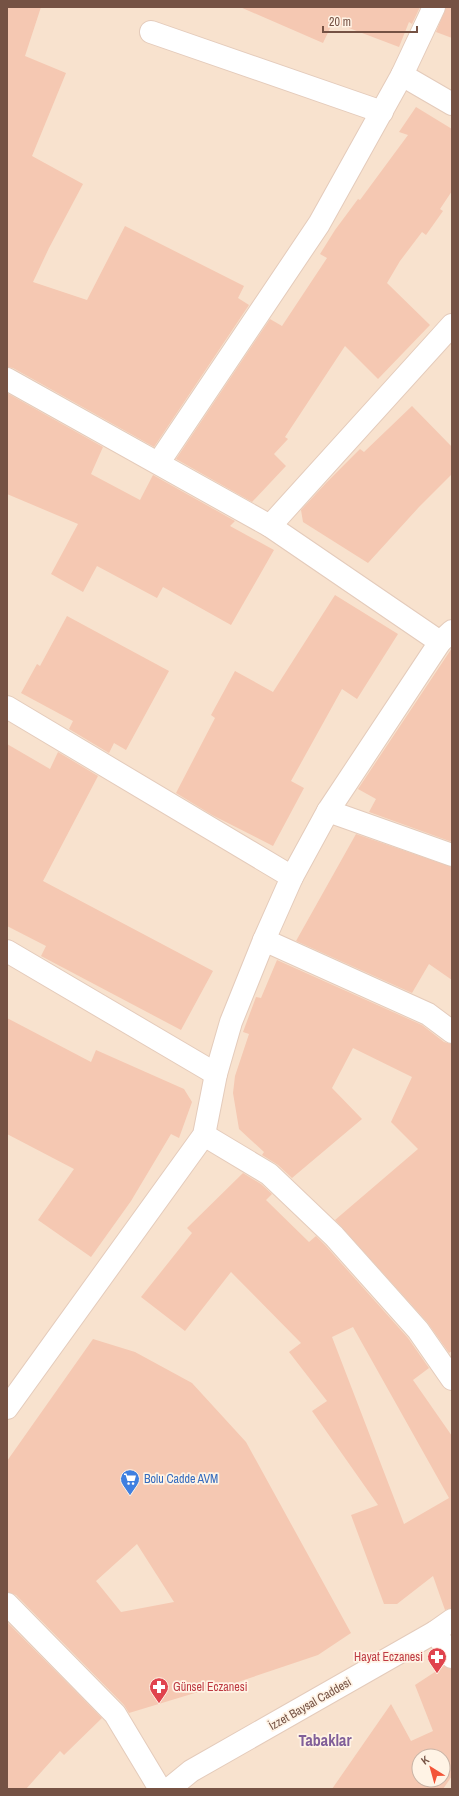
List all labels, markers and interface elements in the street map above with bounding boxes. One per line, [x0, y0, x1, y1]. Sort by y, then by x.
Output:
scale bar [323, 8, 417, 34]
text: 20 m [329, 14, 351, 30]
supermarket icon: Bolu Cadde AVM [119, 1468, 141, 1496]
place label: Bolu Cadde AVM [144, 1471, 218, 1487]
pharmacy icon: Hayat Eczanesi [426, 1646, 448, 1674]
place label: Hayat Eczanesi [354, 1649, 423, 1665]
street label: İzzet Baysal Caddesi [266, 1674, 354, 1734]
pharmacy icon: Günsel Eczanesi [148, 1676, 170, 1704]
place label: Günsel Eczanesi [173, 1679, 247, 1695]
district label: Tabaklar [298, 1729, 352, 1751]
north arrow [411, 1748, 451, 1788]
text: K [418, 1752, 432, 1768]

